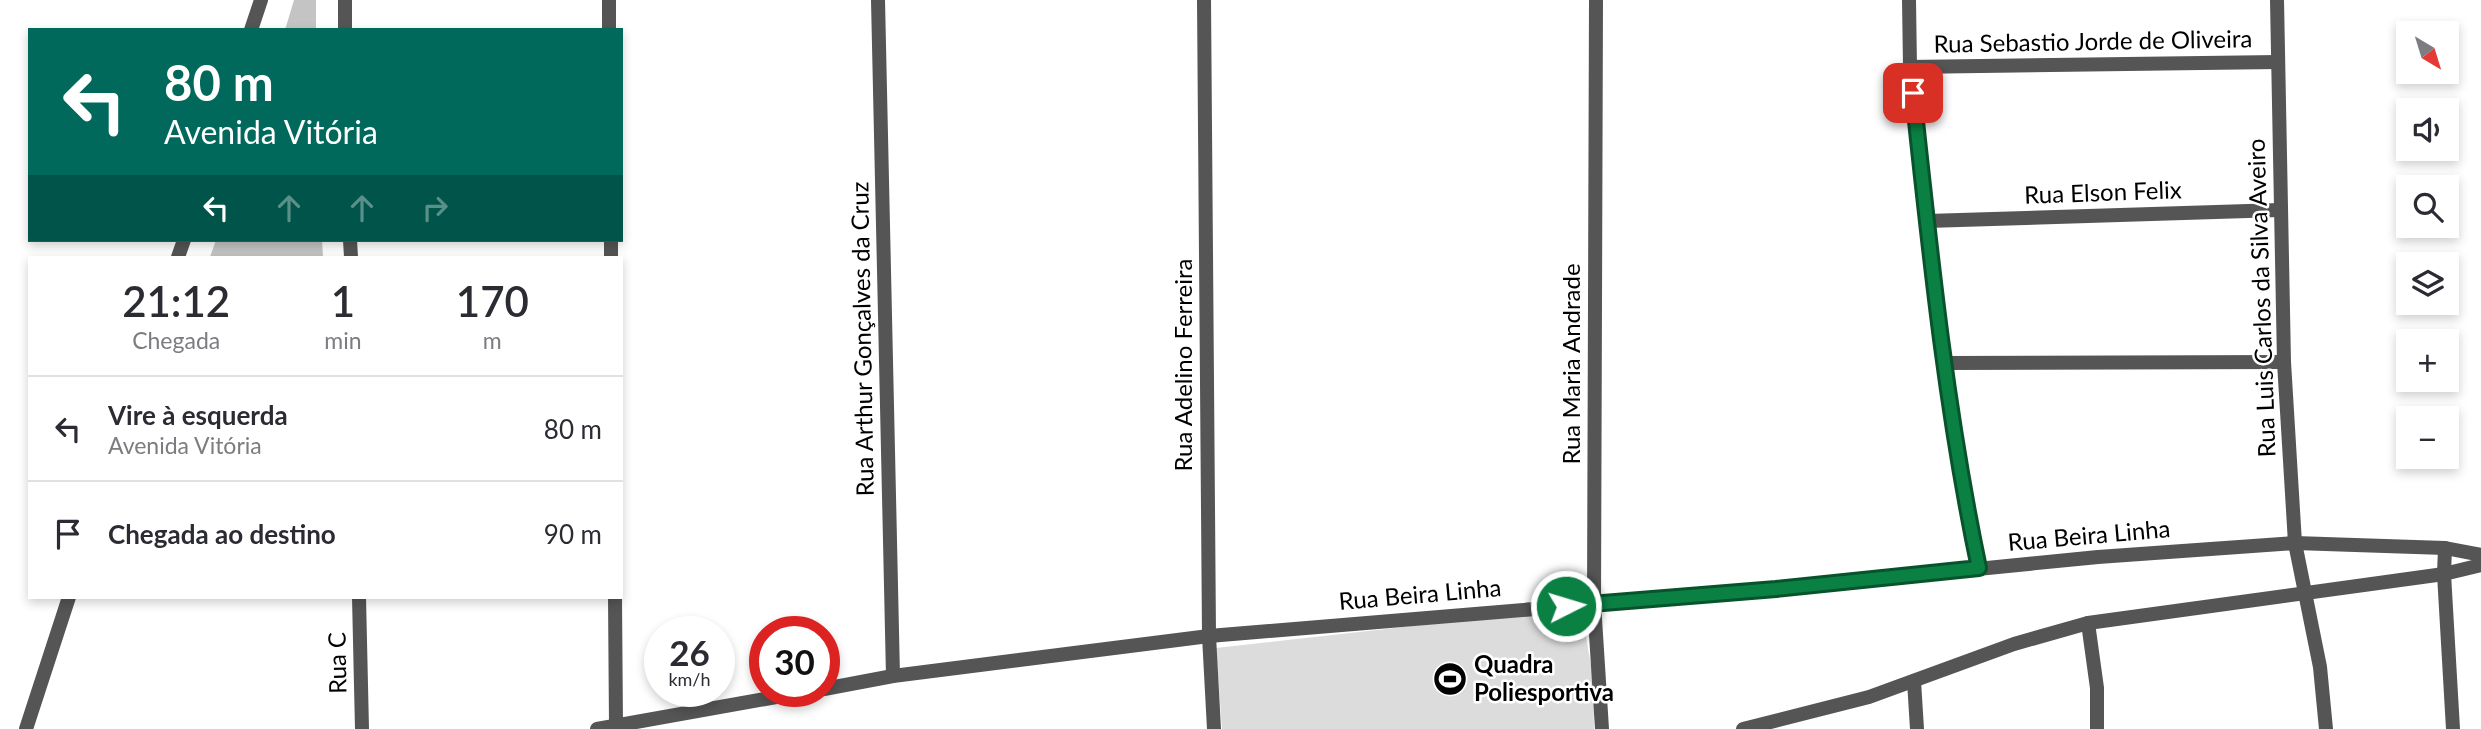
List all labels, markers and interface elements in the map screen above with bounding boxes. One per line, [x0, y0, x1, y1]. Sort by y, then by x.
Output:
north arrow [2396, 21, 2459, 84]
map controls [2396, 21, 2459, 469]
street label: Rua Sebastio Jorde de Oliveira [1933, 23, 2253, 58]
text: 80 m [164, 53, 274, 111]
icon: left [49, 56, 140, 147]
pin [1883, 63, 1943, 123]
icon: arrive [1894, 74, 1932, 112]
button: sound [2396, 98, 2459, 161]
text: Avenida Vitória [164, 112, 378, 151]
street label: Rua Luis Carlos da Silva Aveiro [2240, 138, 2281, 458]
street label: Rua Elson Felix [2024, 174, 2182, 209]
button: search [2396, 175, 2459, 238]
street label: Rua Arthur Gonçalves da Cruz [844, 181, 879, 497]
icon: left [197, 189, 235, 227]
icon: ahead [270, 189, 308, 227]
icon: ahead [343, 189, 381, 227]
icon: right [416, 189, 454, 227]
button: layers [2396, 252, 2459, 315]
street label: Rua Adelino Ferreira [1168, 259, 1197, 471]
street label: Rua Maria Andrade [1556, 263, 1585, 465]
text: 21:12 [122, 276, 230, 326]
text: 1 [331, 276, 355, 326]
text: 170 [456, 276, 529, 326]
text: Chegada [132, 326, 220, 354]
text: min [324, 326, 362, 354]
text: m [483, 326, 502, 354]
button: + [2396, 329, 2459, 392]
text: Vire à esquerda [108, 399, 288, 431]
button: − [2396, 406, 2459, 469]
icon: left [49, 410, 87, 448]
text: 80 m [544, 413, 602, 445]
text: Avenida Vitória [108, 431, 262, 459]
street label: Rua Beira Linha [2006, 513, 2171, 556]
icon: arrive [49, 515, 87, 553]
text: Chegada ao destino [108, 518, 336, 550]
text: 90 m [544, 518, 602, 550]
position arrow [1529, 569, 1603, 643]
street label: Rua Beira Linha [1337, 572, 1502, 615]
speed limit sign: 30 [749, 616, 840, 707]
text: 26 [669, 631, 710, 673]
street label: Rua C [321, 632, 352, 694]
place label: Quadra Poliesportiva [1474, 649, 1614, 706]
sports icon: Quadra Poliesportiva [1431, 660, 1469, 698]
text: km/h [668, 668, 711, 690]

